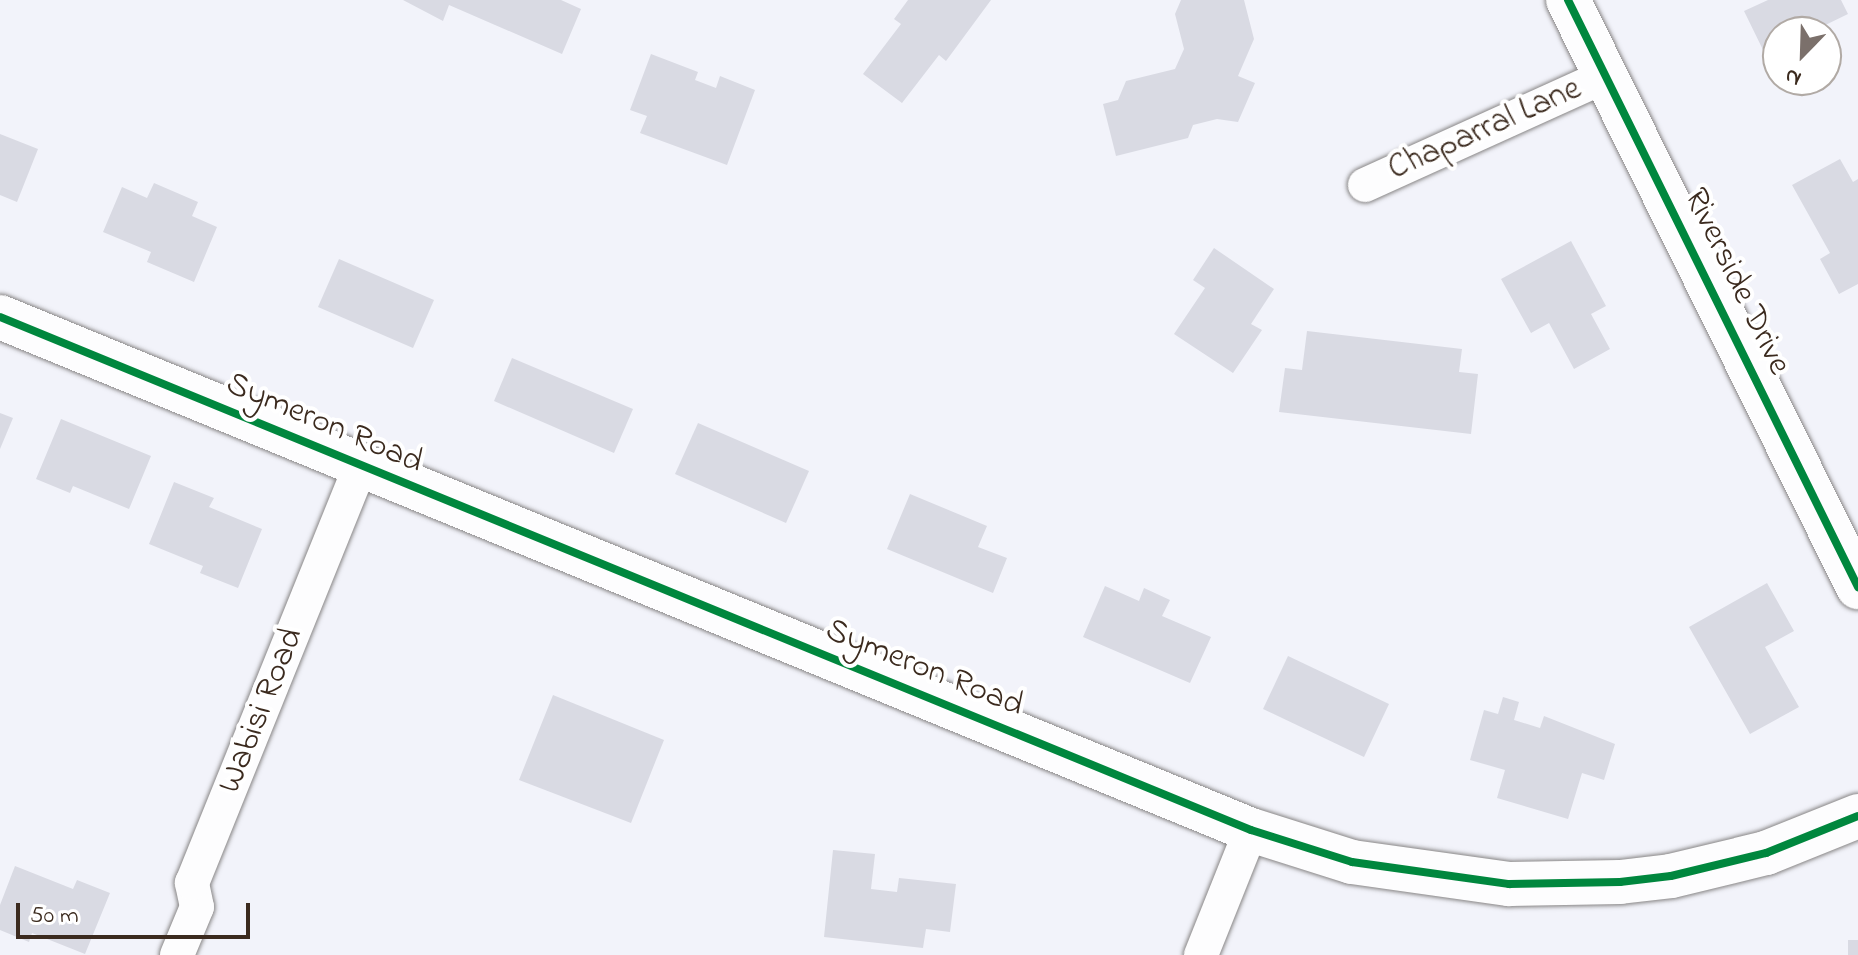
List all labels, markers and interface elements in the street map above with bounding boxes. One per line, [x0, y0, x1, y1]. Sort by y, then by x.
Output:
north arrow [1762, 16, 1842, 96]
text: N [1780, 59, 1807, 94]
street label: Chaparral Lane [1382, 69, 1588, 191]
street label: Riverside Drive [1673, 182, 1799, 382]
street label: Symeron Road [219, 364, 429, 484]
street label: Symeron Road [819, 611, 1029, 727]
street label: Wabisi Road [210, 622, 314, 800]
scale bar [20, 887, 254, 937]
text: 50 m [30, 899, 79, 934]

